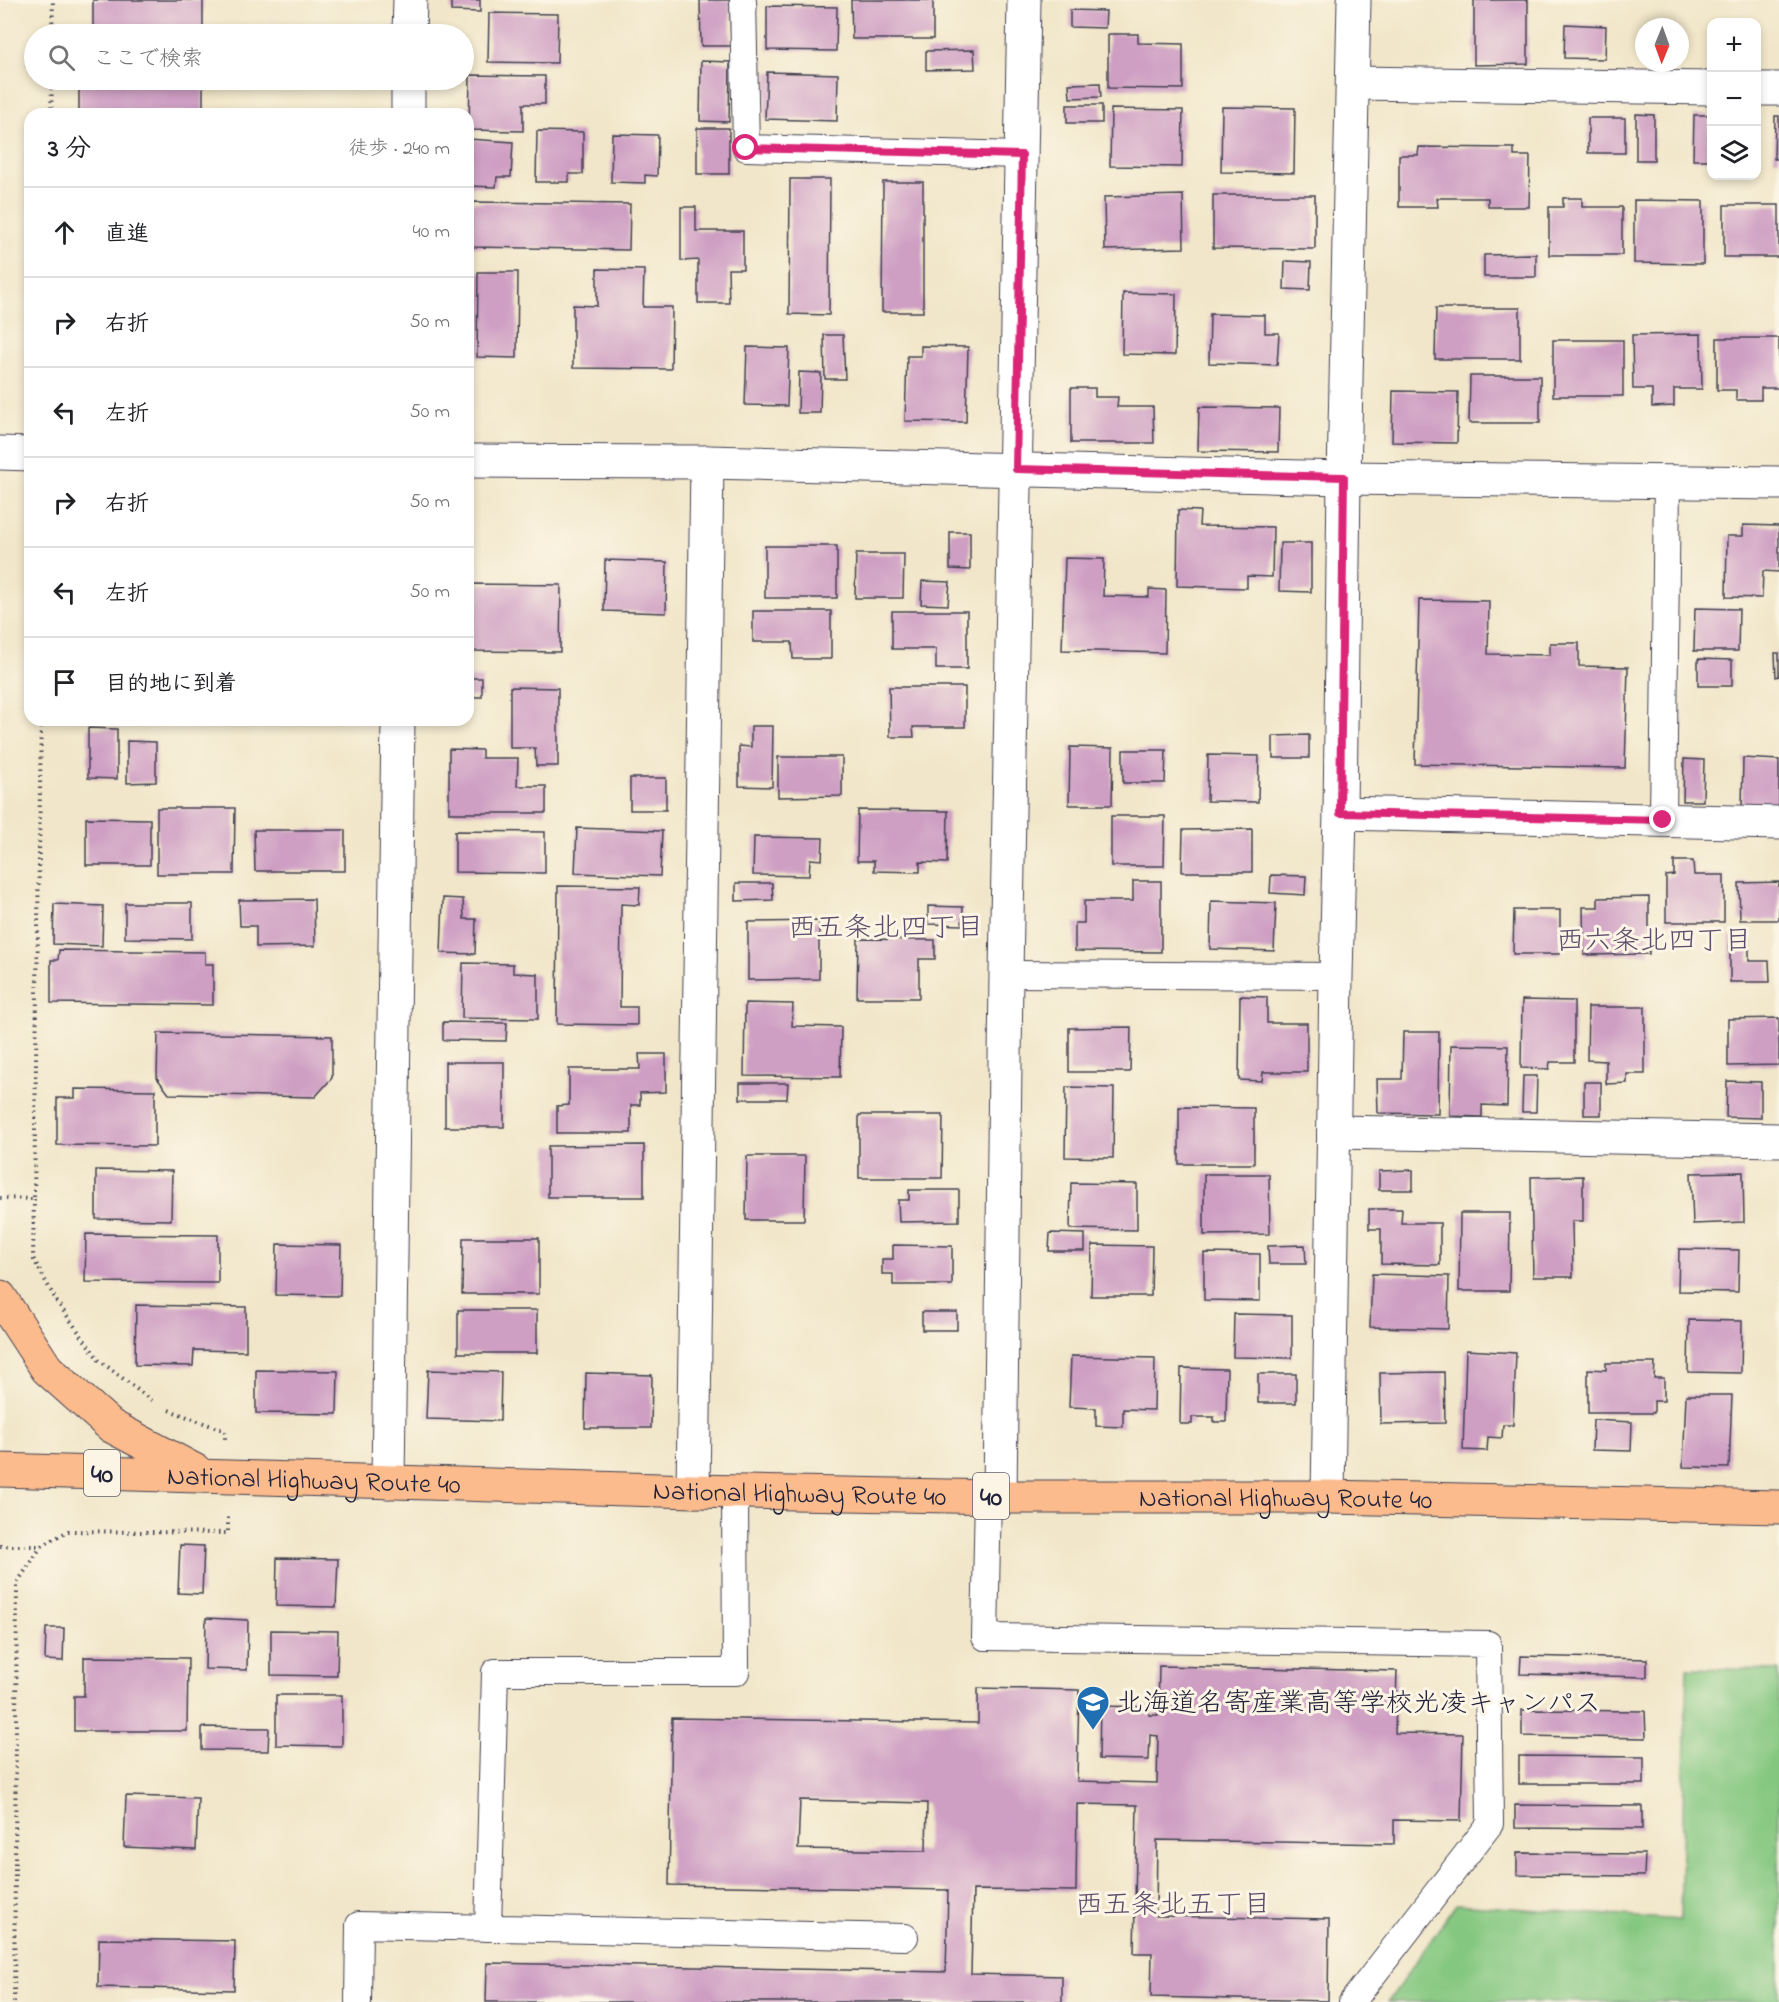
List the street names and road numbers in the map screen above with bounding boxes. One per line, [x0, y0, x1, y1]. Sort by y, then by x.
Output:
road number: 40 [84, 1450, 120, 1496]
street label: National Highway Route 40 [166, 1458, 461, 1506]
street label: National Highway Route 40 [652, 1473, 947, 1518]
road number: 40 [973, 1473, 1009, 1519]
street label: National Highway Route 40 [1139, 1480, 1433, 1521]

